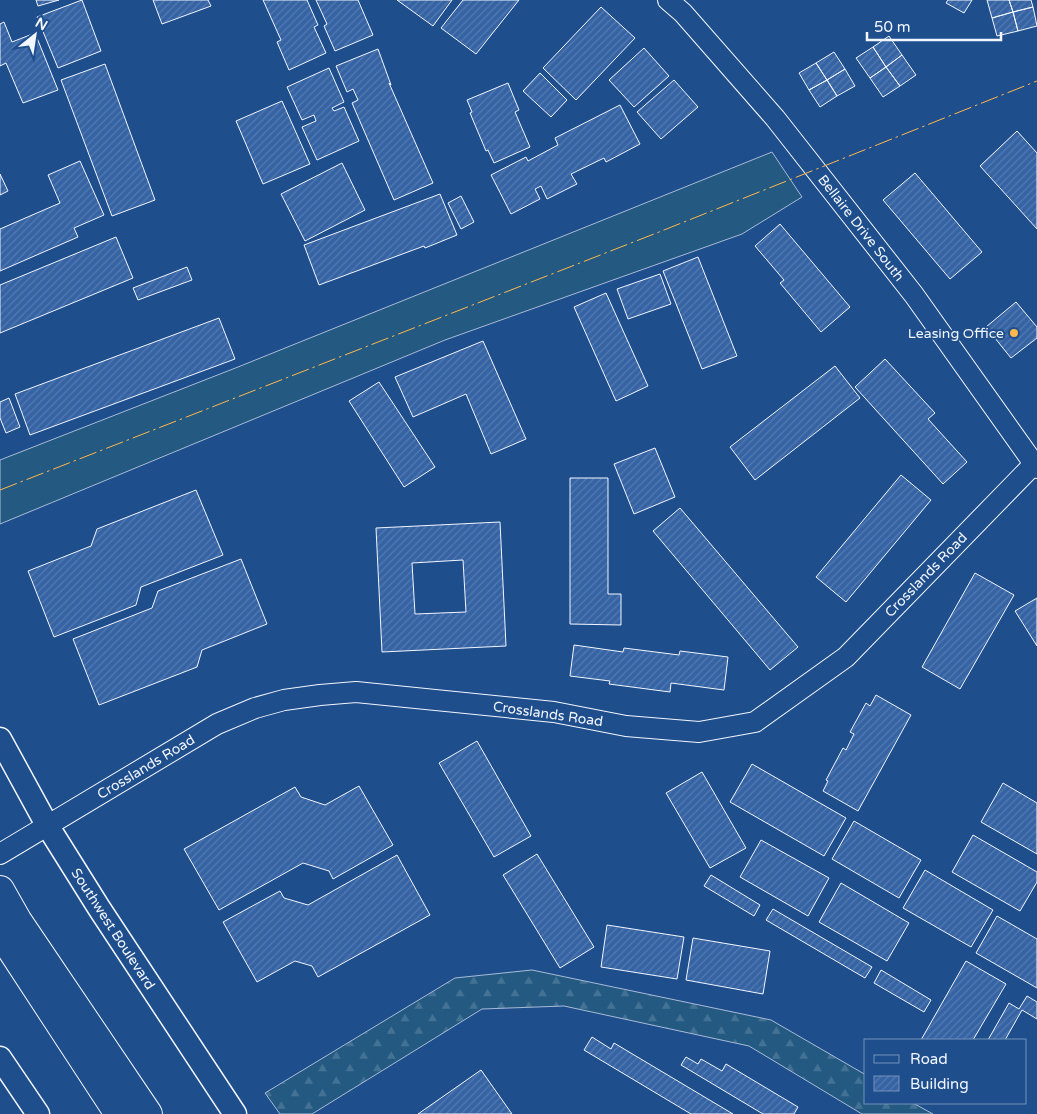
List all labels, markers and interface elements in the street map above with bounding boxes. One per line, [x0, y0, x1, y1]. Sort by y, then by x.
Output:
north arrow [10, 10, 60, 60]
scale bar [867, 10, 1001, 42]
text: N [32, 14, 50, 34]
text: 50 m [874, 18, 911, 36]
street label: Bellaire Drive South [814, 171, 908, 285]
place label: Leasing Office [908, 325, 1004, 342]
marker: Leasing Office [1008, 327, 1020, 339]
street label: Crosslands Road [881, 529, 971, 621]
street label: Crosslands Road [492, 698, 604, 730]
street label: Crosslands Road [94, 731, 198, 803]
street label: Southwest Boulevard [67, 865, 159, 993]
legend [864, 1039, 1027, 1104]
text: Road [910, 1050, 948, 1068]
text: Building [910, 1075, 969, 1093]

